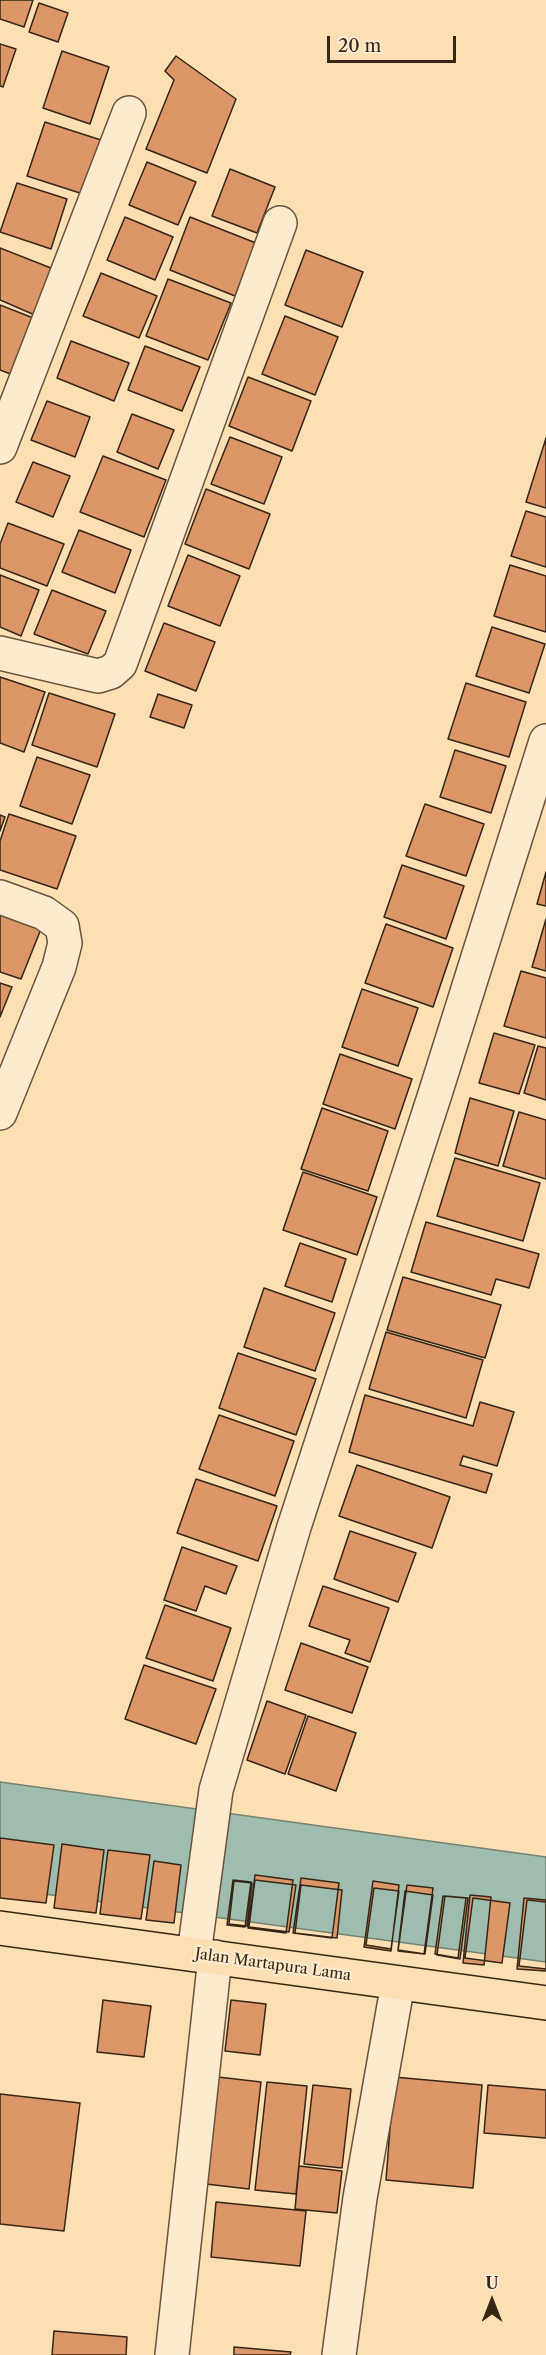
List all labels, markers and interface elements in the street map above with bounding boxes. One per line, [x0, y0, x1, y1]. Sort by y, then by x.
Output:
scale bar [330, 24, 459, 62]
text: 20 m [338, 35, 381, 57]
street label: Jalan Martapura Lama [194, 1945, 352, 1985]
north arrow [462, 2271, 522, 2331]
text: U [486, 2273, 499, 2293]

